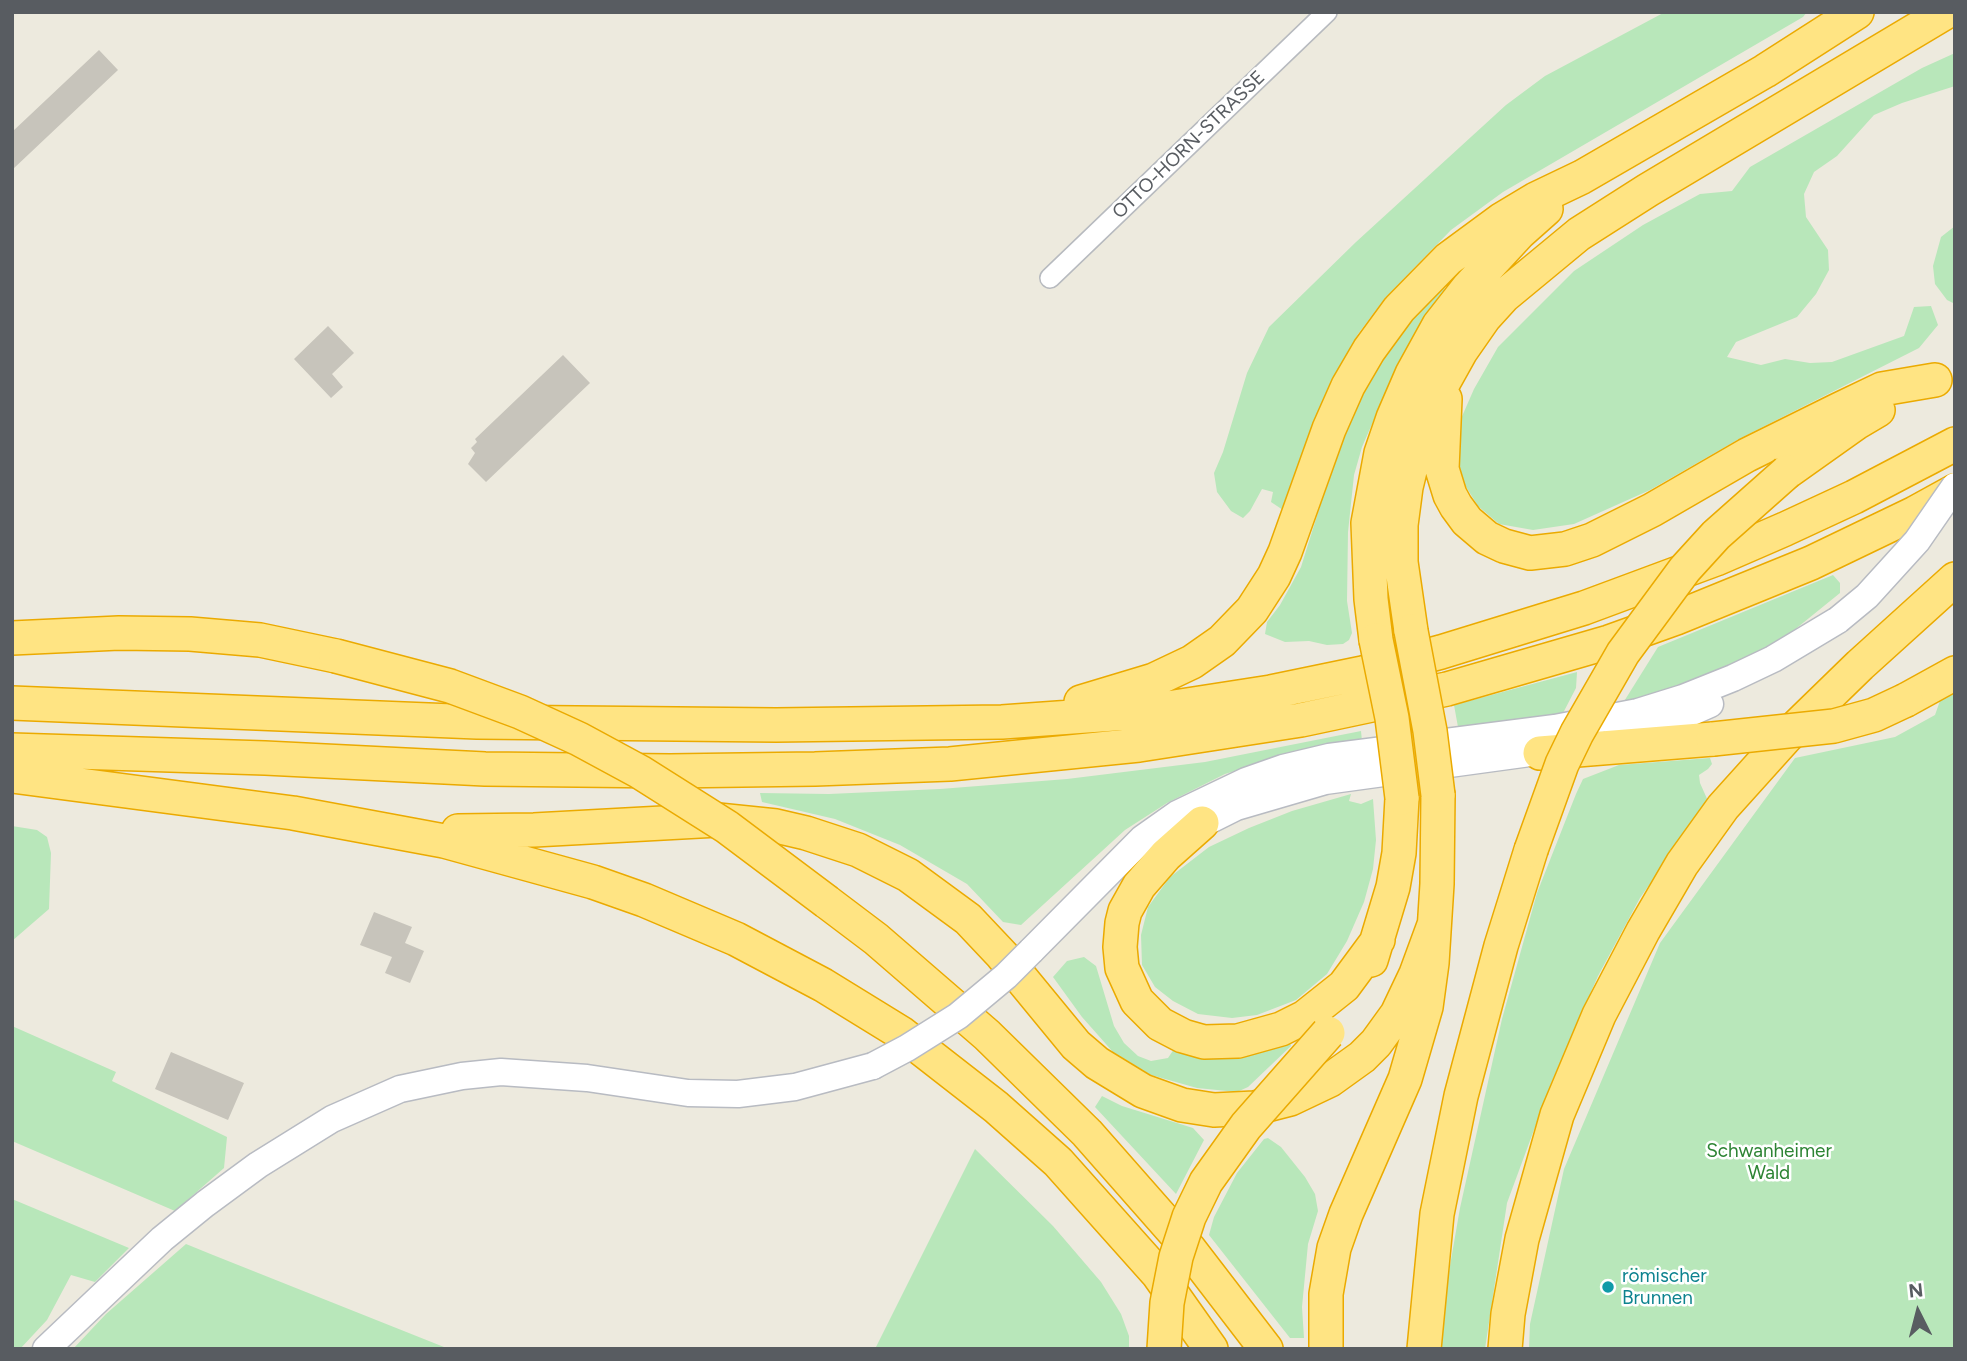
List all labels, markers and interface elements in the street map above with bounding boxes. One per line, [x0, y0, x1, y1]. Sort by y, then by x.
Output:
street label: OTTO-HORN-STRASSE [1108, 66, 1270, 224]
park label: Schwanheimer Wald [1706, 1140, 1832, 1184]
place label: römischer Brunnen [1622, 1265, 1707, 1309]
north arrow [1883, 1277, 1953, 1347]
text: N [1907, 1278, 1924, 1303]
marker: römischer Brunnen [1600, 1279, 1616, 1295]

